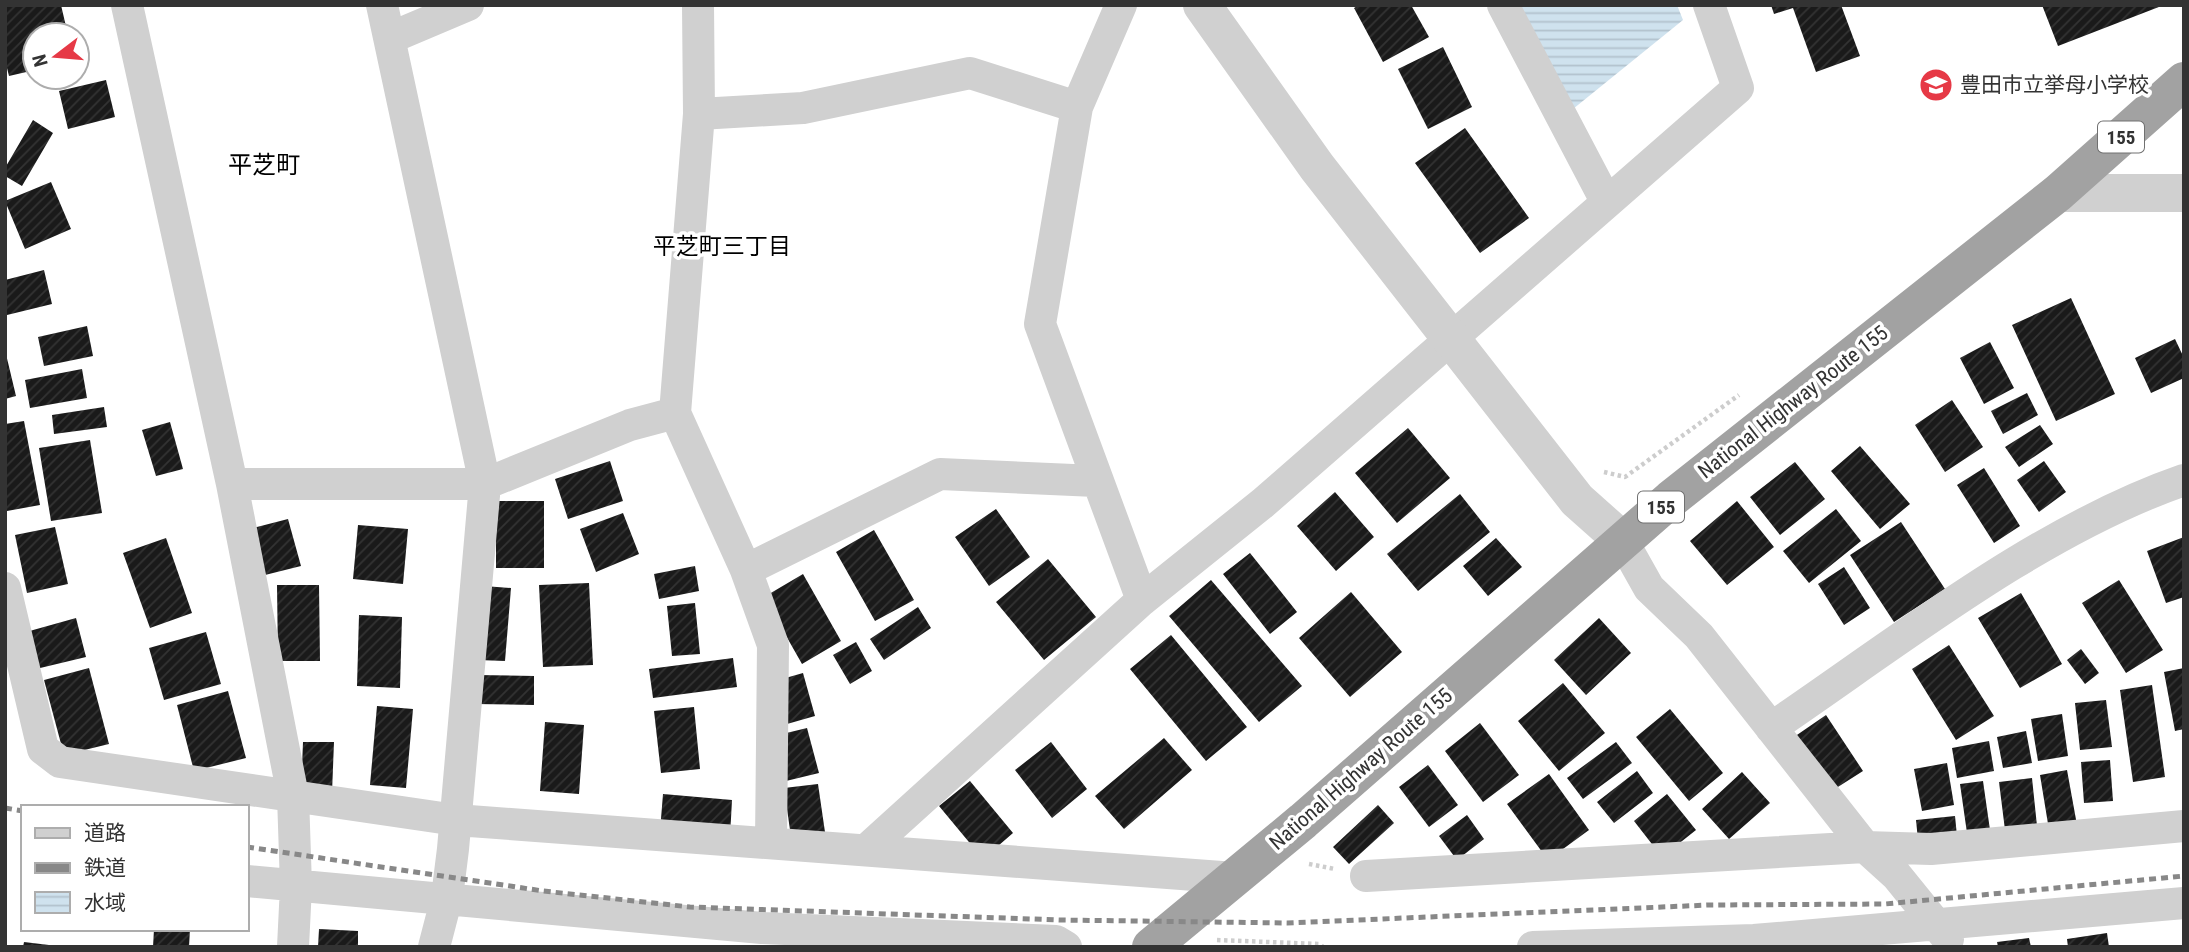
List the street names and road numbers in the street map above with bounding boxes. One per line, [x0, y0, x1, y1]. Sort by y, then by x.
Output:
road number: 155 [2098, 122, 2144, 153]
street label: National Highway Route 155 [1693, 321, 1893, 483]
road number: 155 [1638, 492, 1684, 522]
street label: National Highway Route 155 [1265, 683, 1457, 855]

